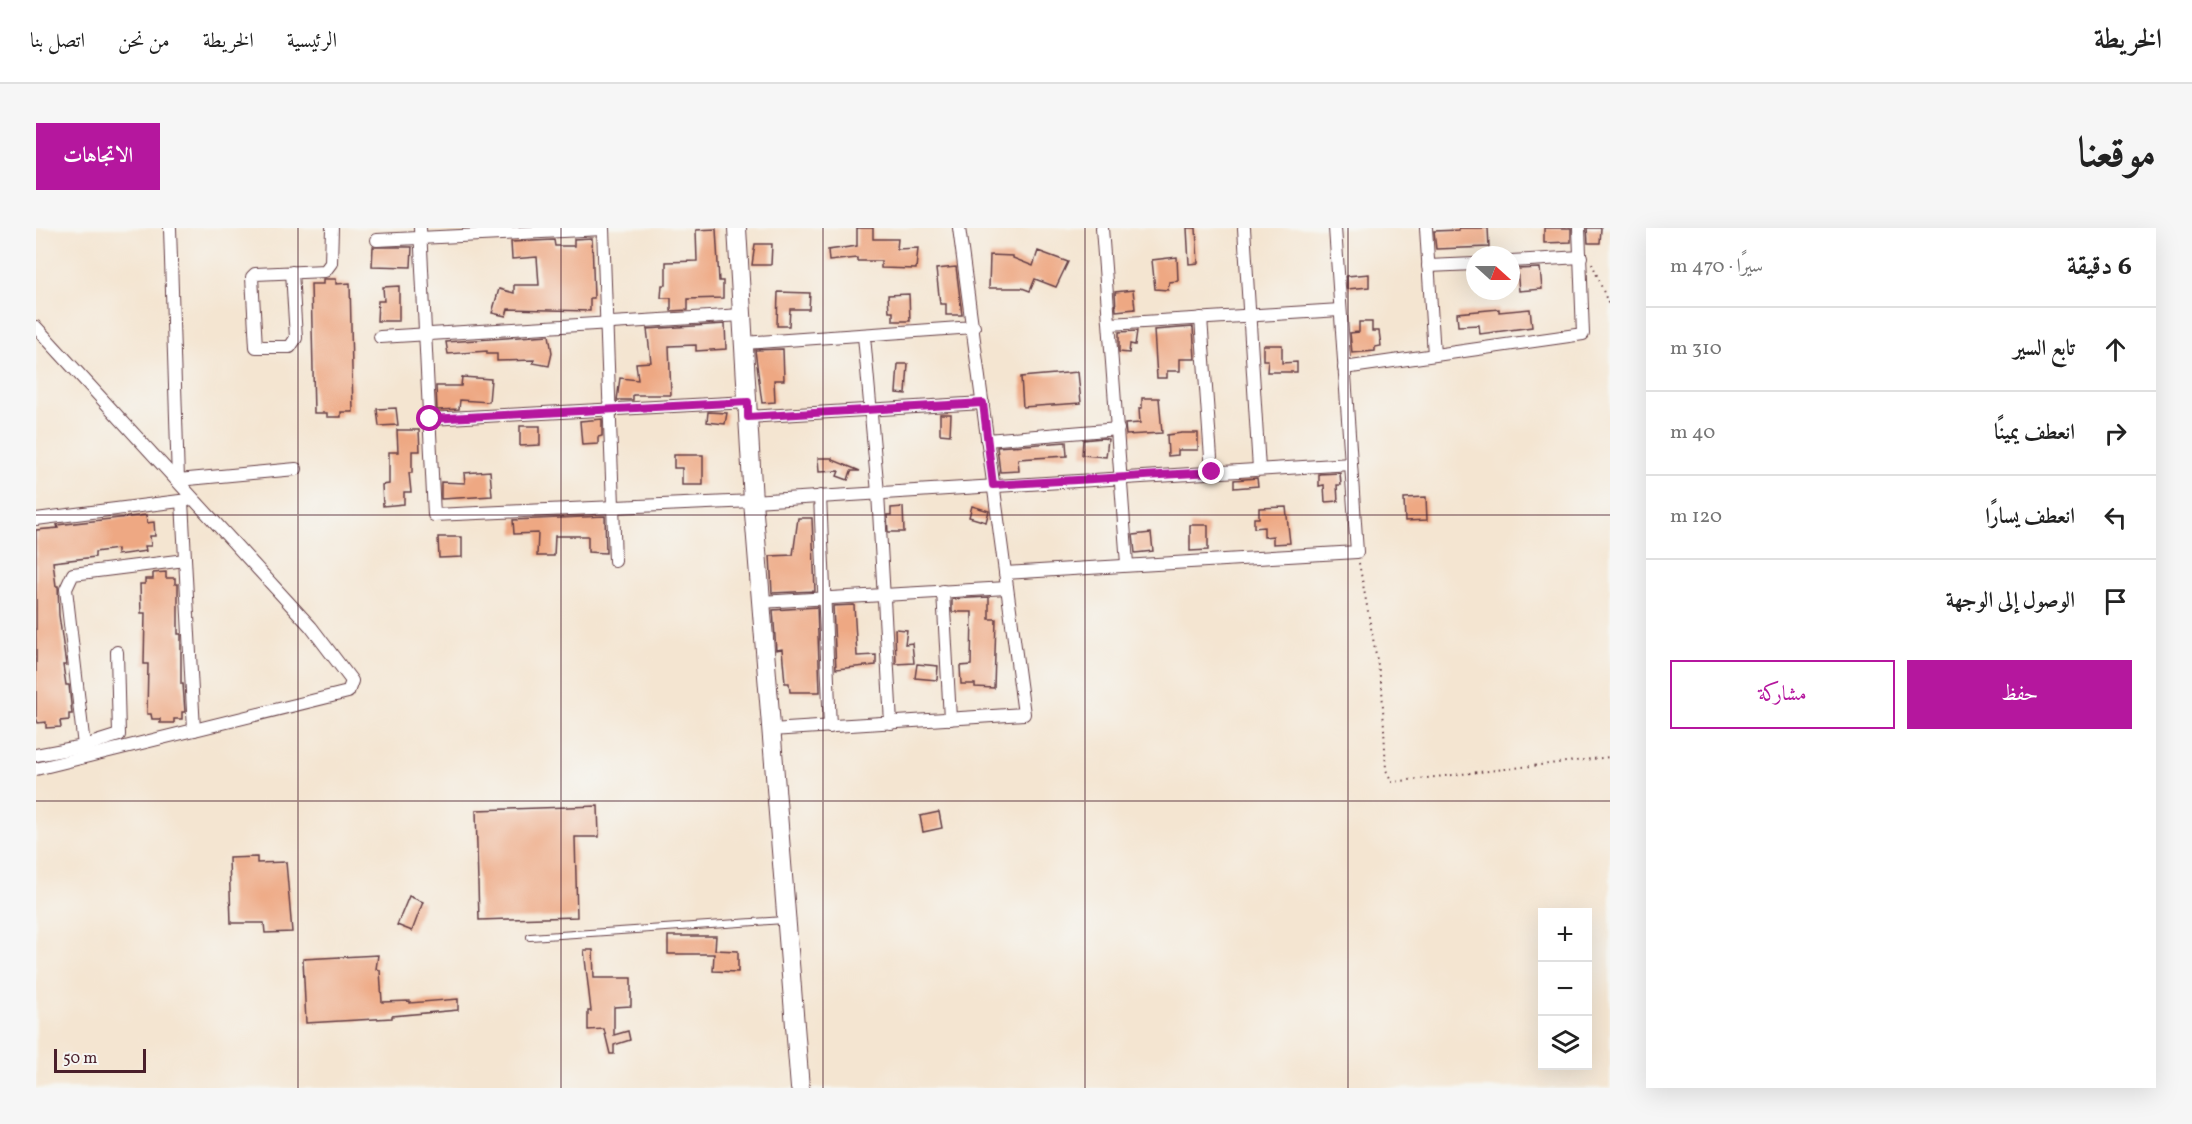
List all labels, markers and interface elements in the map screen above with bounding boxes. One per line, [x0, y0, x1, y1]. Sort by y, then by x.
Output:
text: الخريطة [2094, 21, 2162, 60]
text: اتصل بنا [30, 27, 85, 56]
text: من نحن [118, 27, 170, 56]
text: الخريطة [203, 27, 254, 56]
text: الرئيسية [287, 27, 337, 56]
button: الاتجاهات [36, 123, 160, 190]
text: موقعنا [2078, 126, 2156, 185]
north arrow [1466, 246, 1520, 300]
text: 6 دقيقة [2067, 249, 2132, 285]
text: سيرًا · 470 m [1670, 253, 1763, 281]
icon: ahead [2099, 333, 2132, 366]
text: تابع السير [2013, 334, 2075, 365]
text: 310 m [1670, 335, 1722, 363]
route start [416, 405, 442, 431]
icon: right [2099, 417, 2132, 450]
text: انعطف يمينًا [1994, 418, 2075, 449]
text: 40 m [1670, 419, 1715, 447]
route end [1198, 458, 1224, 484]
icon: left [2099, 501, 2132, 534]
text: انعطف يسارًا [1985, 502, 2075, 533]
text: 120 m [1670, 503, 1722, 531]
icon: arrive [2099, 585, 2132, 618]
text: الوصول إلى الوجهة [1946, 586, 2075, 617]
button: مشاركة [1670, 660, 1895, 729]
button: حفظ [1907, 660, 2132, 729]
map controls [1538, 908, 1592, 1070]
button: + [1538, 908, 1592, 962]
button: − [1538, 962, 1592, 1016]
button: layers [1538, 1016, 1592, 1070]
scale bar [54, 1046, 146, 1074]
text: 50 m [63, 1048, 97, 1070]

